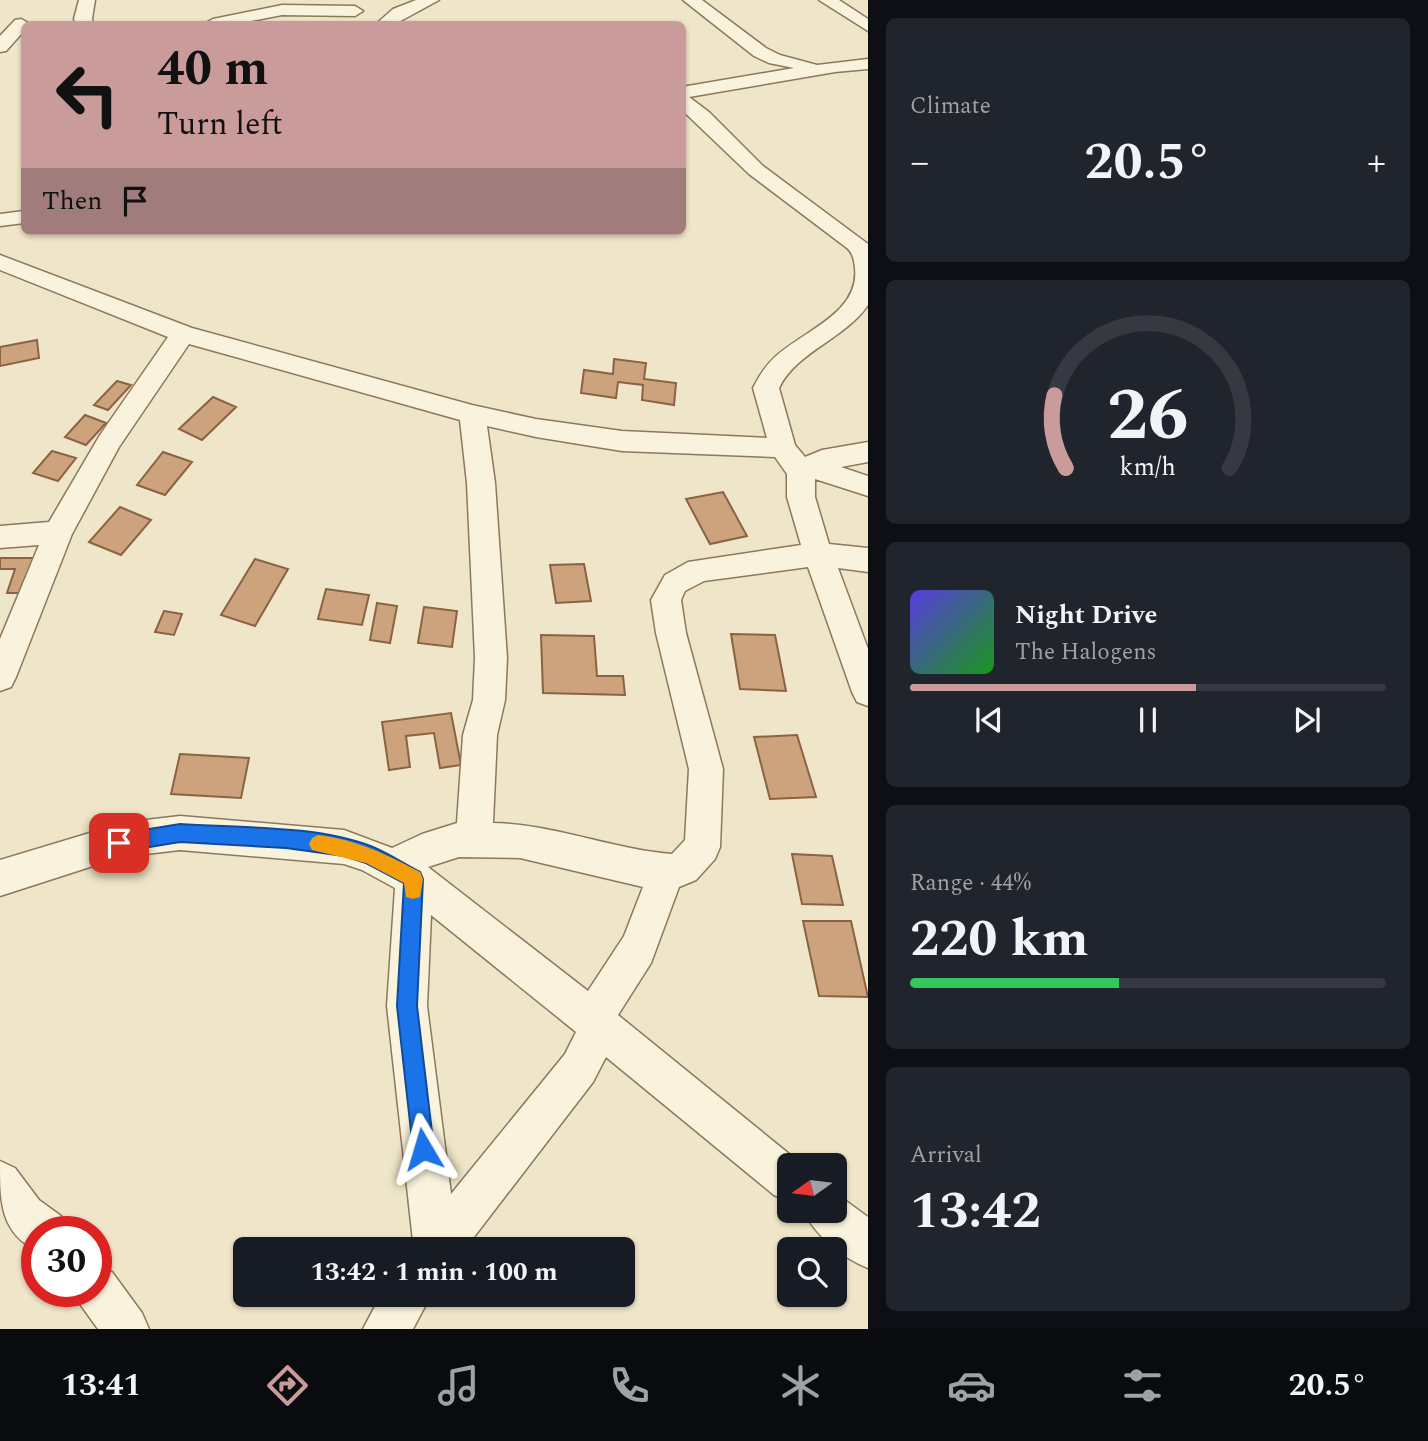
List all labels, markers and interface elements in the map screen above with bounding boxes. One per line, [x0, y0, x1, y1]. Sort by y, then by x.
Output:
text: 40 m [157, 32, 268, 107]
icon: left [42, 49, 133, 140]
text: Climate [910, 89, 991, 124]
text: Turn left [157, 100, 283, 149]
text: 20.5° [1084, 123, 1212, 202]
text: − [910, 134, 929, 192]
text: + [1367, 134, 1386, 192]
text: Then [42, 181, 102, 221]
icon: arrive [116, 182, 154, 220]
text: 26 [1107, 362, 1189, 473]
text: km/h [1120, 449, 1176, 487]
text: Night Drive [1015, 595, 1157, 635]
text: The Halogens [1015, 635, 1157, 670]
icon: previous [970, 701, 1008, 739]
icon: pause [1129, 701, 1167, 739]
icon: next [1288, 701, 1326, 739]
pin [89, 813, 149, 873]
icon: arrive [100, 824, 138, 862]
text: Range · 44% [910, 866, 1031, 901]
text: 220 km [910, 900, 1089, 979]
position arrow [386, 1112, 460, 1186]
text: Arrival [910, 1138, 982, 1173]
north arrow [777, 1153, 847, 1223]
map controls [777, 1153, 847, 1307]
text: 13:42 [910, 1172, 1041, 1251]
speed limit sign: 30 [21, 1216, 112, 1307]
button: search [777, 1237, 847, 1307]
text: 13:42 · 1 min · 100 m [310, 1252, 558, 1292]
text: 13:41 [61, 1361, 141, 1410]
icon: directions [263, 1361, 312, 1410]
icon: music [434, 1361, 483, 1410]
icon: phone [605, 1361, 654, 1410]
icon: climate [776, 1361, 825, 1410]
icon: car [947, 1361, 996, 1410]
icon: filters [1118, 1361, 1167, 1410]
text: 20.5° [1289, 1361, 1367, 1410]

